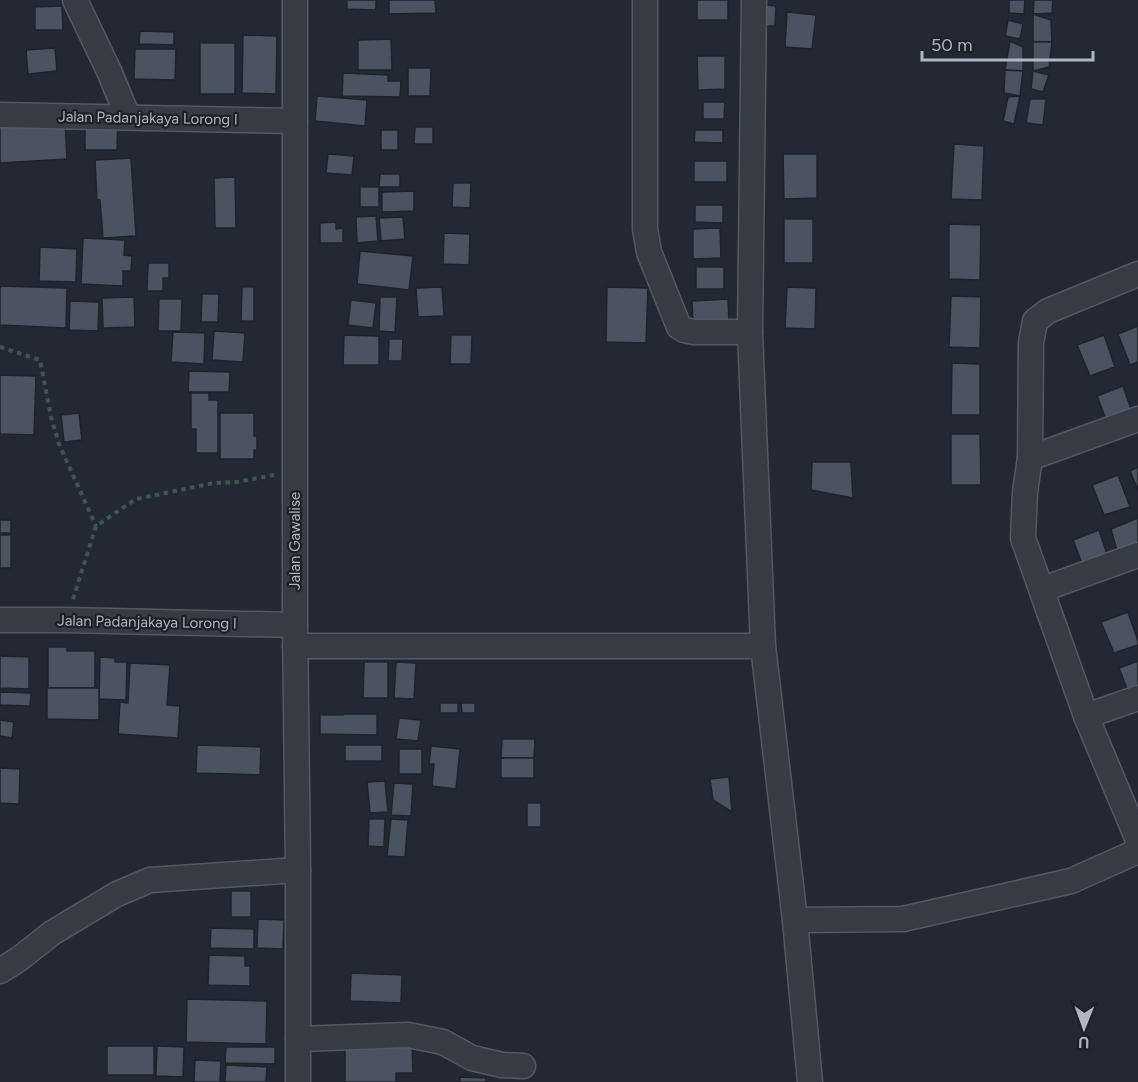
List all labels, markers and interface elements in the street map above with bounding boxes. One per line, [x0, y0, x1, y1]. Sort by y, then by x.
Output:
scale bar [922, 24, 1093, 62]
text: 50 m [931, 34, 973, 56]
street label: Jalan Padanjakaya Lorong I [58, 107, 238, 129]
street label: Jalan Gawalise [286, 492, 304, 590]
street label: Jalan Padanjakaya Lorong I [57, 611, 237, 633]
north arrow [1054, 998, 1114, 1058]
text: U [1078, 1033, 1090, 1052]

